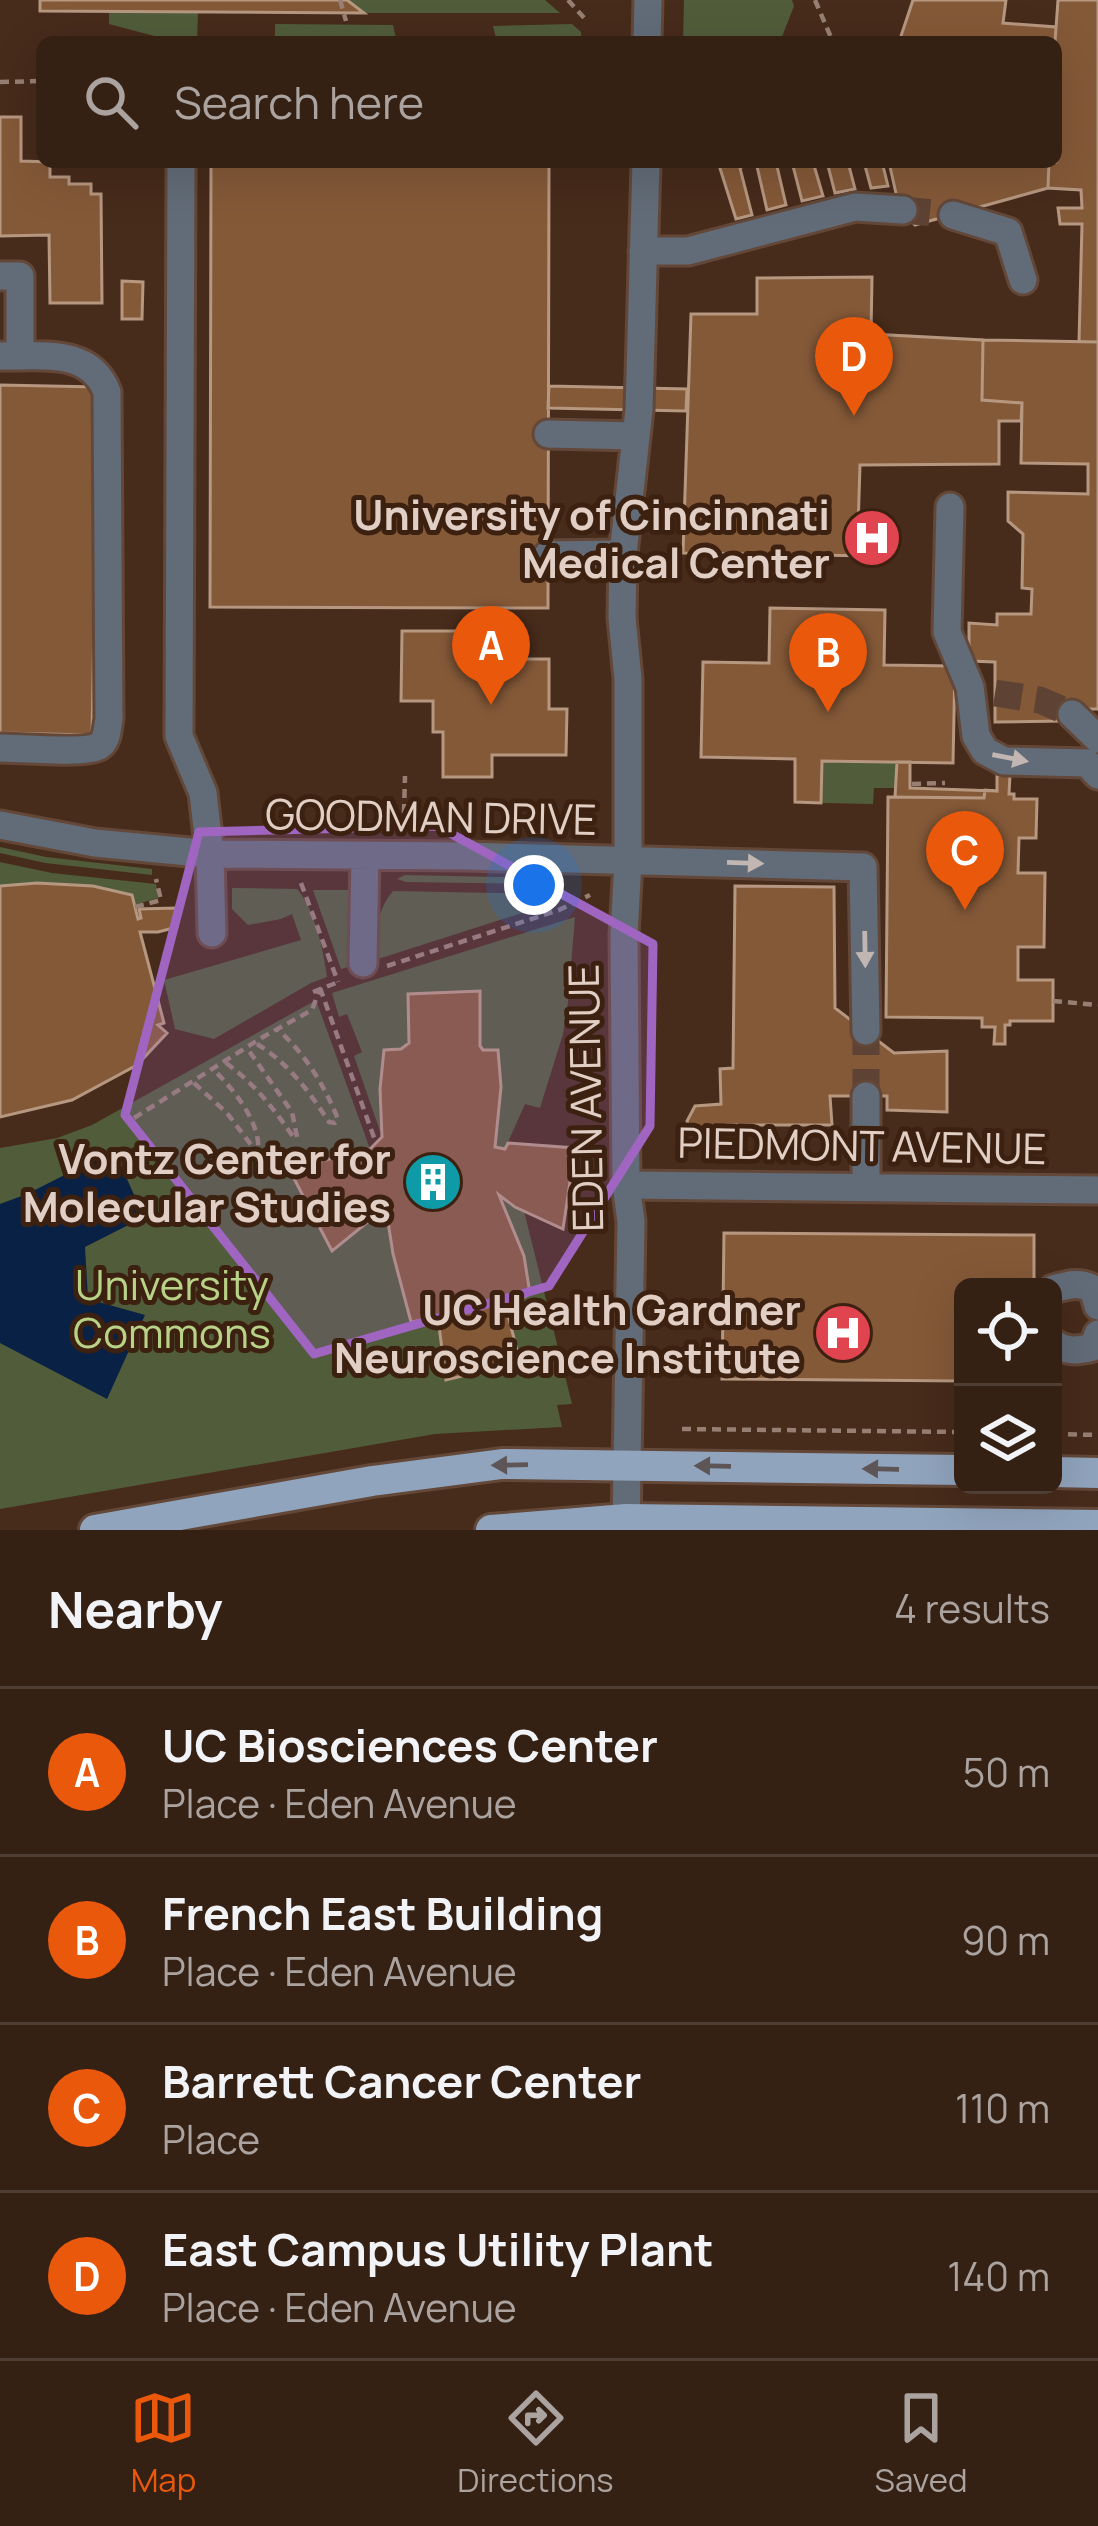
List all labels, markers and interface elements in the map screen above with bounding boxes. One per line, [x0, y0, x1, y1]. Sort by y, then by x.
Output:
search box [36, 36, 1062, 168]
icon: search [78, 69, 144, 135]
text: Search here [174, 71, 424, 133]
pin: D [815, 317, 893, 416]
place label: University of Cincinnati Medical Center [353, 485, 830, 591]
hospital icon: University of Cincinnati Medical Center [841, 507, 903, 569]
pin: A [452, 606, 530, 705]
pin: B [789, 613, 867, 712]
one-way arrow [992, 749, 1029, 768]
street label: GOODMAN DRIVE [265, 784, 597, 848]
pin: C [926, 811, 1004, 910]
one-way arrow [727, 854, 765, 873]
your location [504, 855, 564, 915]
one-way arrow [855, 931, 874, 969]
street label: EDEN AVENUE [554, 963, 616, 1233]
street label: PIEDMONT AVENUE [677, 1113, 1047, 1177]
place label: Vontz Center for Molecular Studies [23, 1129, 391, 1235]
building icon: Vontz Center for Molecular Studies [402, 1151, 464, 1213]
park label: University Commons [73, 1255, 271, 1361]
map controls [954, 1278, 1062, 1494]
button: locate [954, 1278, 1062, 1386]
place label: UC Health Gardner Neuroscience Institute [334, 1280, 801, 1386]
hospital icon: UC Health Gardner Neuroscience Institute [812, 1302, 874, 1364]
button: layers [954, 1386, 1062, 1494]
one-way arrow [490, 1455, 528, 1474]
one-way arrow [693, 1457, 731, 1476]
one-way arrow [861, 1459, 899, 1479]
text: Nearby [48, 1574, 223, 1643]
text: 4 results [894, 1581, 1050, 1635]
text: UC Biosciences Center [162, 1714, 658, 1776]
text: A [74, 1745, 100, 1799]
text: 50 m [963, 1745, 1050, 1799]
text: Place · Eden Avenue [162, 1776, 517, 1830]
text: French East Building [162, 1882, 603, 1944]
text: B [75, 1913, 99, 1967]
text: 90 m [961, 1913, 1050, 1967]
text: Place · Eden Avenue [162, 1944, 517, 1998]
text: Barrett Cancer Center [162, 2050, 641, 2112]
text: C [73, 2081, 101, 2135]
text: 110 m [955, 2081, 1050, 2135]
text: Place [162, 2112, 260, 2166]
text: East Campus Utility Plant [162, 2218, 714, 2280]
text: D [73, 2249, 101, 2303]
text: 140 m [947, 2249, 1050, 2303]
text: Place · Eden Avenue [162, 2280, 517, 2334]
tab: Map [130, 2385, 196, 2502]
tab: Directions [457, 2385, 614, 2502]
tab: Saved [875, 2385, 968, 2502]

